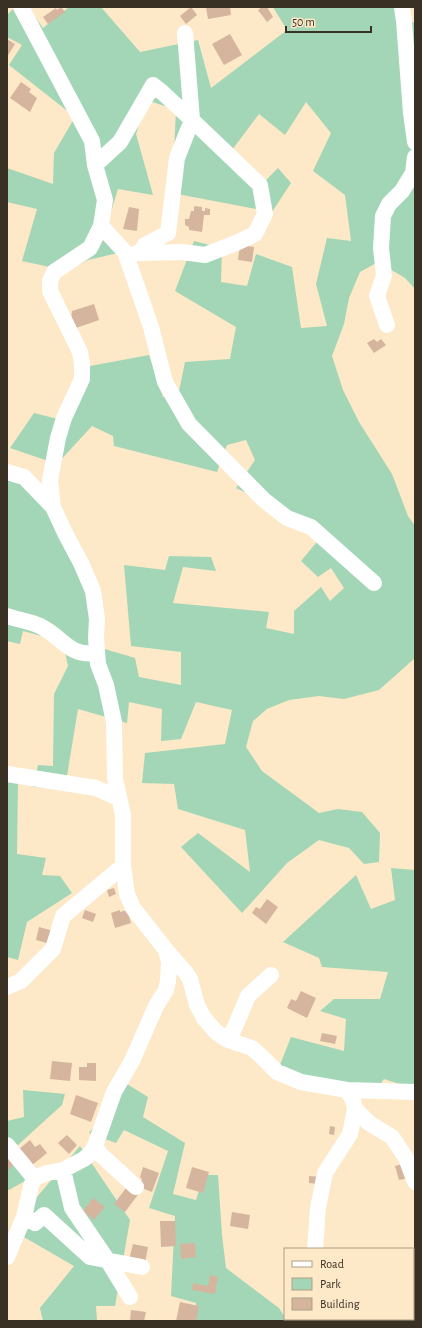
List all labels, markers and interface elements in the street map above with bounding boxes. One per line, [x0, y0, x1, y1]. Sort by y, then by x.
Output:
scale bar [286, 8, 371, 34]
text: 50 m [292, 16, 315, 28]
legend [284, 1248, 414, 1320]
text: Road [320, 1258, 344, 1270]
text: Park [320, 1278, 341, 1290]
text: Building [320, 1298, 360, 1310]

